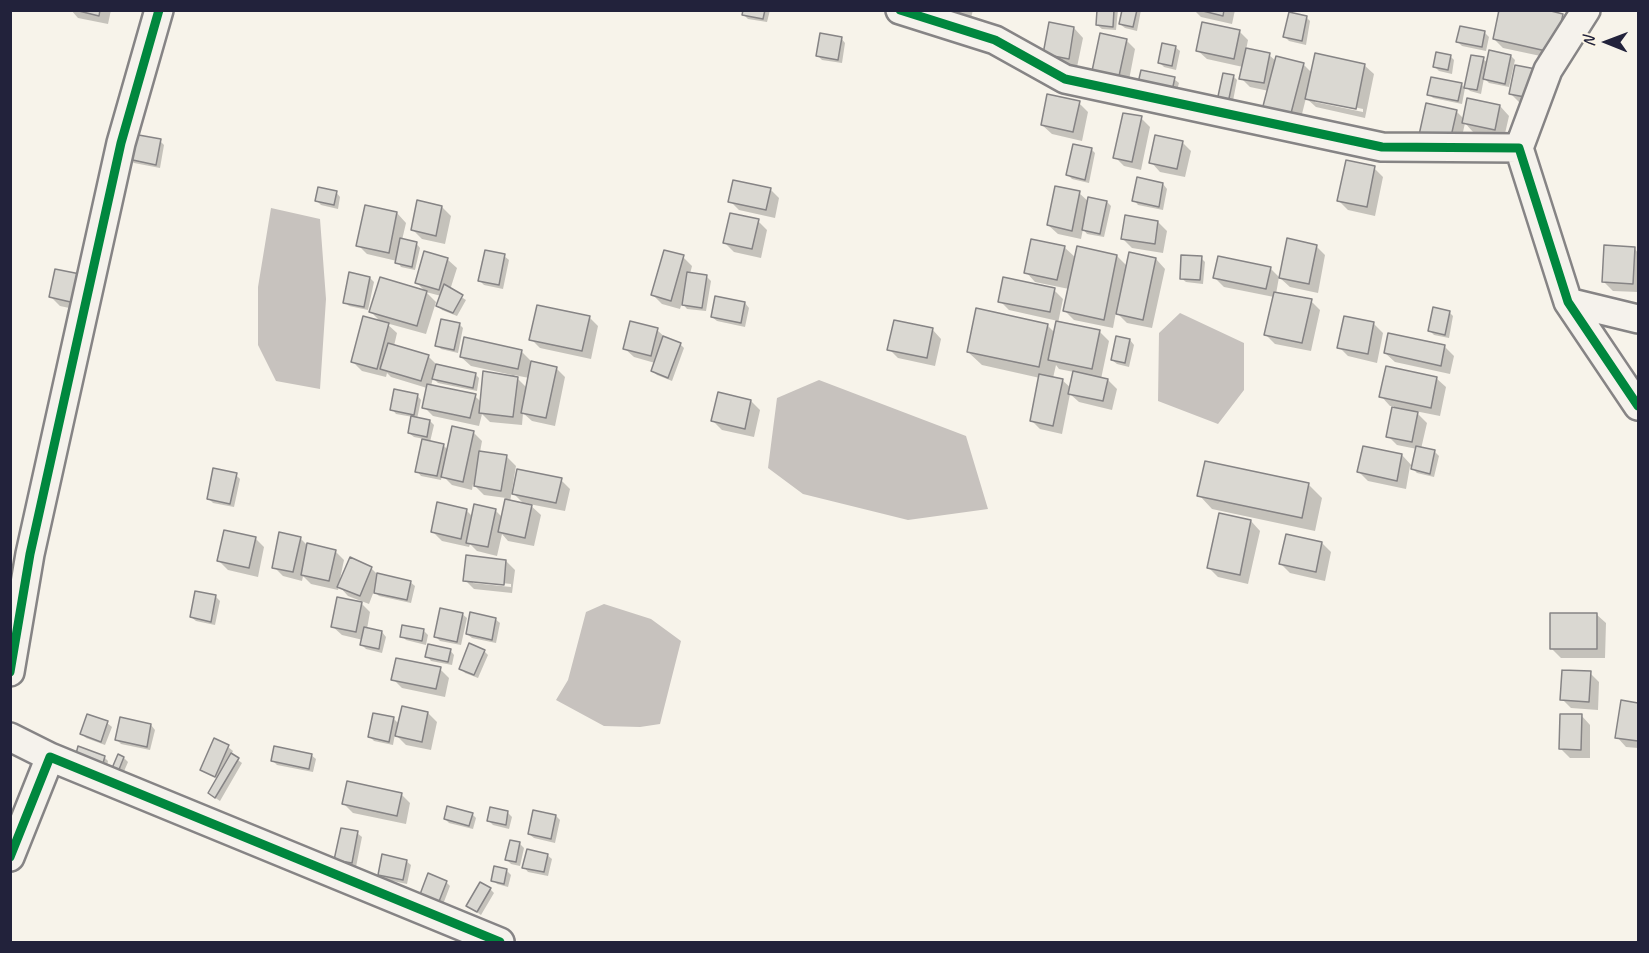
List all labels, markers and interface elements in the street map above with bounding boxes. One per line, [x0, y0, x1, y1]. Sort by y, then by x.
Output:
north arrow [1577, 12, 1637, 72]
text: N [1579, 37, 1599, 47]

